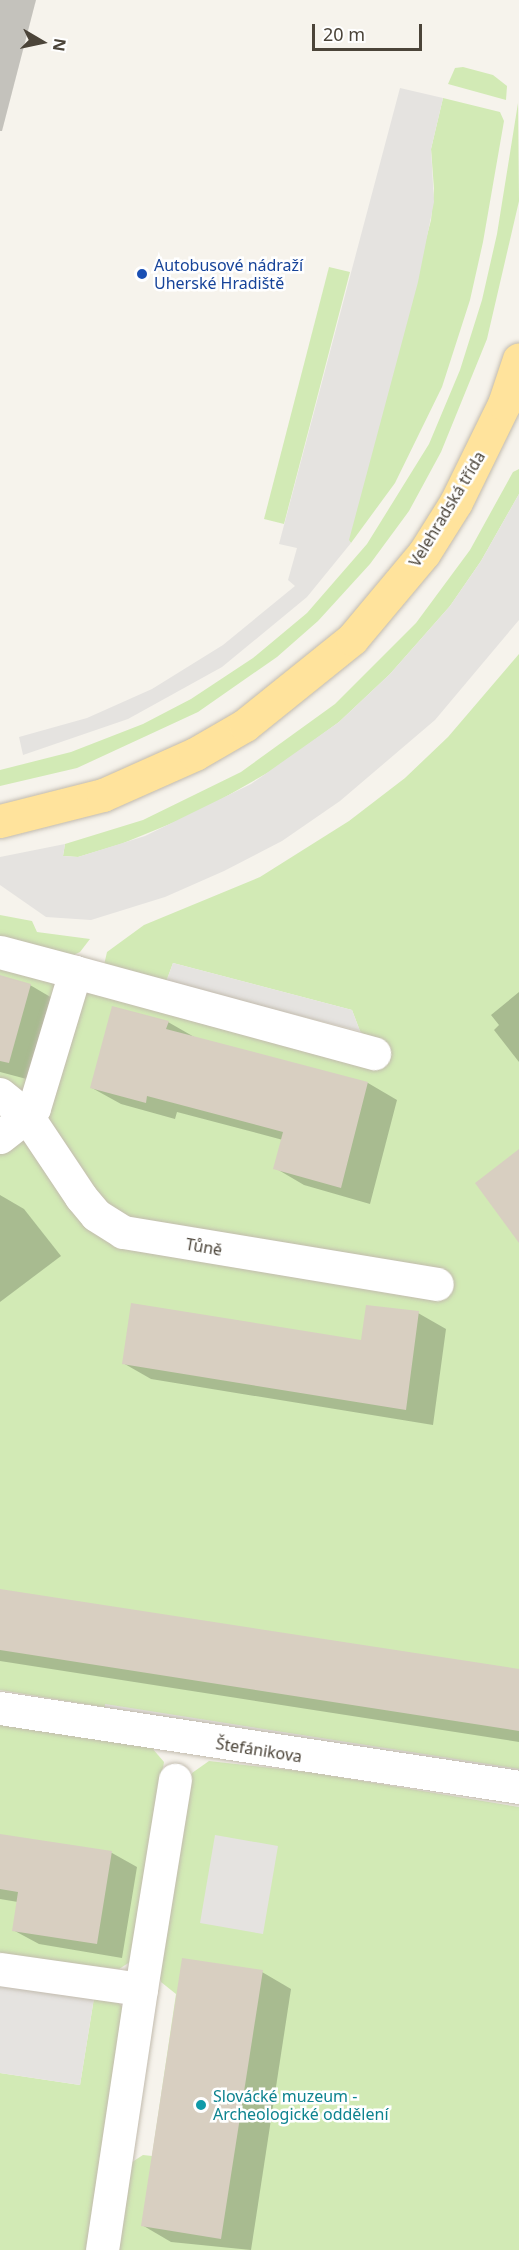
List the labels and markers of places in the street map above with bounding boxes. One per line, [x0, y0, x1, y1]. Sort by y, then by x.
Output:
place label: Autobusové nádraží Uherské Hradiště [154, 255, 303, 293]
marker: Autobusové nádraží Uherské Hradiště [135, 267, 149, 281]
place label: Slovácké muzeum - Archeologické oddělení [213, 2086, 389, 2124]
marker: Slovácké muzeum - Archeologické oddělení [194, 2098, 208, 2112]

